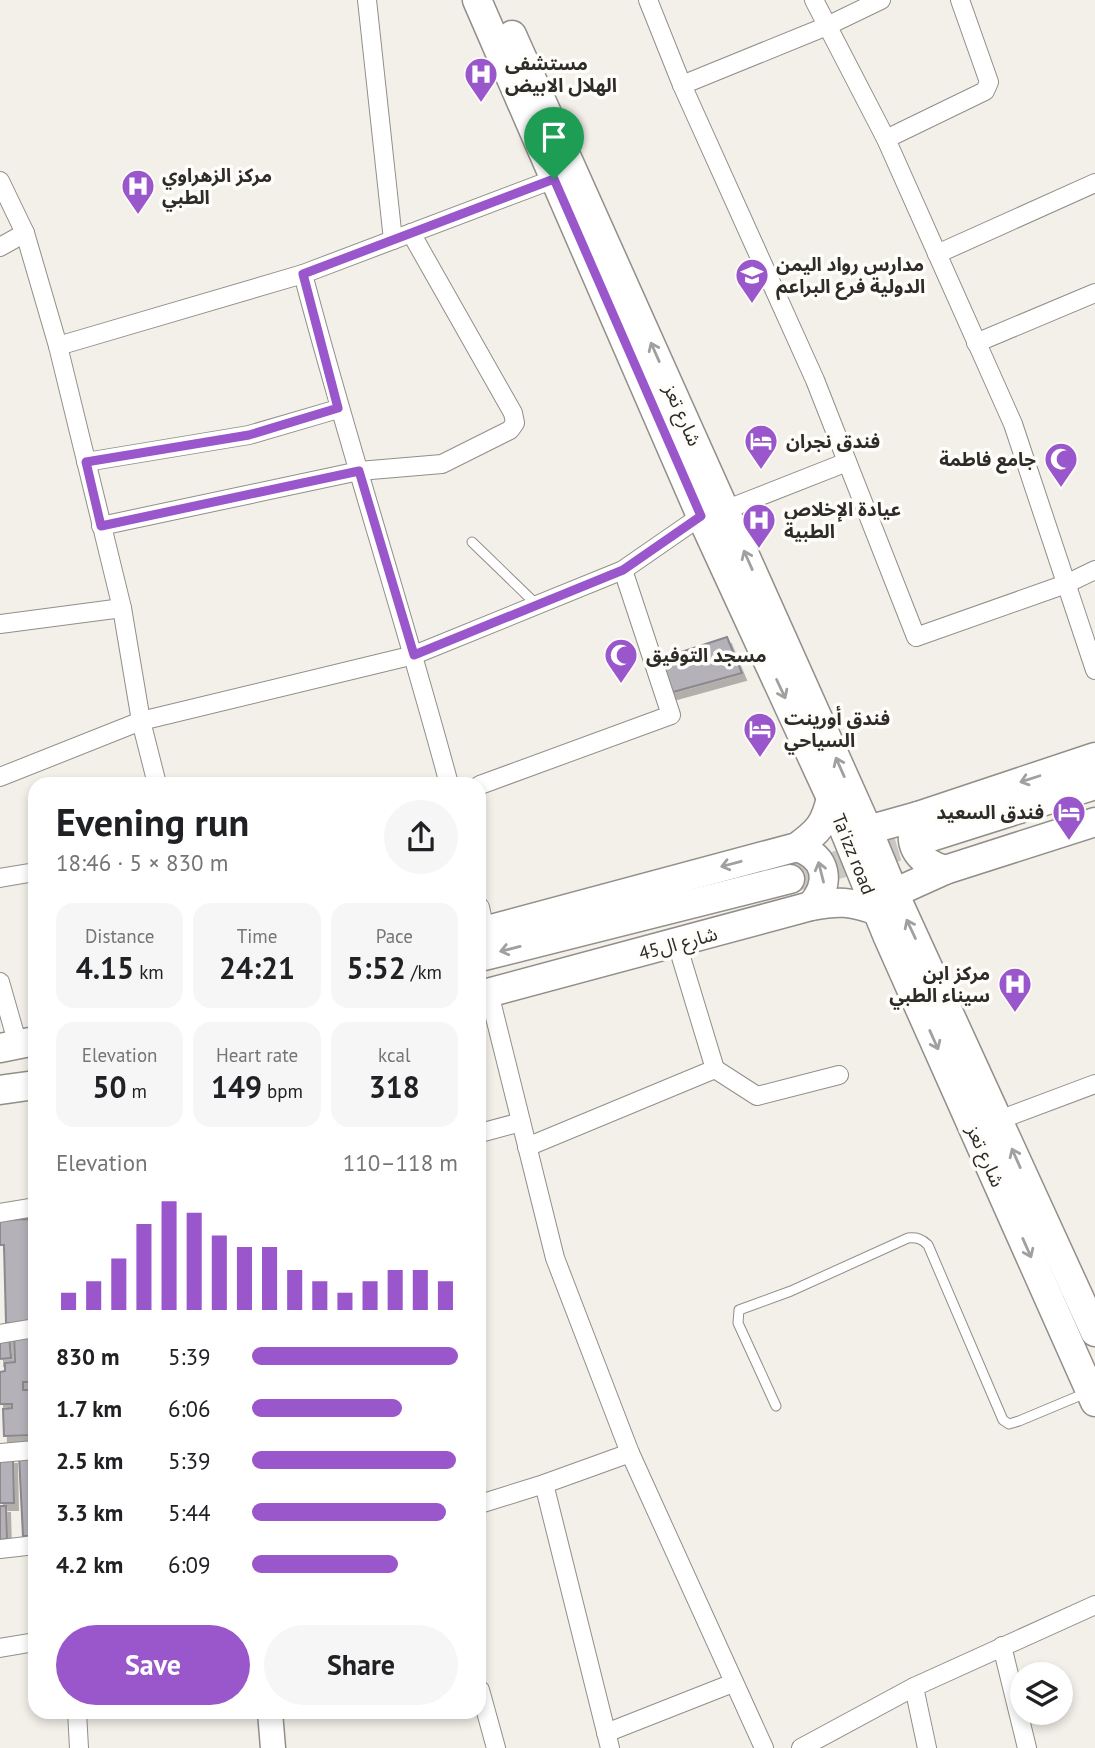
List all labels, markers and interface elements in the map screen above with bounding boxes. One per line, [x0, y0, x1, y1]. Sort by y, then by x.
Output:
place label: مستشفى الهلال الابيض [505, 51, 617, 97]
hospital icon: مستشفى الهلال الابيض [462, 55, 500, 104]
pin [524, 107, 584, 179]
icon: arrive [535, 118, 573, 156]
place label: مركز الزهراوي الطبي [162, 163, 272, 212]
hospital icon: مركز الزهراوي الطبي [119, 167, 157, 216]
place label: مدارس رواد اليمن الدولية فرع البراعم [776, 252, 925, 301]
school or university icon: مدارس رواد اليمن الدولية فرع البراعم [733, 256, 771, 305]
one-way arrow [648, 342, 661, 363]
street label: شارع تعز [657, 379, 707, 450]
hotel icon: فندق نجران [742, 422, 780, 471]
place label: فندق نجران [786, 429, 880, 453]
mosque icon: جامع فاطمة [1042, 440, 1080, 489]
place label: جامع فاطمة [939, 447, 1036, 474]
place label: عيادة الإخلاص الطبية [784, 497, 901, 543]
hospital icon: عيادة الإخلاص الطبية [740, 501, 778, 550]
one-way arrow [741, 549, 754, 571]
mosque icon: مسجد التوفيق [602, 636, 640, 685]
place label: مسجد التوفيق [646, 643, 767, 667]
one-way arrow [775, 678, 788, 699]
place label: فندق أورينت السياحي [784, 705, 890, 755]
hotel icon: فندق أورينت السياحي [741, 710, 779, 759]
one-way arrow [833, 757, 846, 778]
one-way arrow [1020, 774, 1042, 786]
hotel icon: فندق السعيد [1050, 793, 1088, 842]
text: Evening run [56, 797, 249, 846]
button: share [384, 800, 458, 874]
place label: فندق السعيد [936, 800, 1044, 824]
street label: Ta'izz road [827, 810, 881, 898]
text: 18:46 · 5 × 830 m [56, 848, 228, 877]
one-way arrow [720, 859, 742, 872]
one-way arrow [814, 861, 827, 884]
one-way arrow [904, 919, 917, 940]
street label: شارع ال45 [636, 921, 721, 967]
text: Distance [85, 924, 154, 948]
text: Time [237, 924, 277, 948]
text: Pace [376, 924, 413, 948]
one-way arrow [499, 943, 522, 956]
text: 4.15 [76, 948, 134, 987]
text: 24:21 [219, 948, 295, 987]
text: 5:52 [347, 948, 406, 987]
text: km [134, 960, 164, 984]
text: /km [406, 960, 442, 984]
place label: مركز ابن سيناء الطبي [889, 961, 990, 1010]
hospital icon: مركز ابن سيناء الطبي [996, 965, 1034, 1014]
one-way arrow [928, 1029, 941, 1050]
text: Elevation [82, 1043, 158, 1067]
text: Heart rate [216, 1043, 298, 1067]
text: kcal [378, 1043, 411, 1067]
text: 50 [92, 1067, 126, 1106]
text: 149 [211, 1067, 262, 1106]
text: 318 [369, 1067, 420, 1106]
text: m [126, 1079, 147, 1103]
text: bpm [262, 1079, 303, 1103]
street label: شارع تعز [960, 1120, 1010, 1191]
text: Elevation [56, 1148, 148, 1177]
text: 110–118 m [343, 1148, 458, 1177]
one-way arrow [1009, 1148, 1022, 1169]
one-way arrow [1021, 1237, 1034, 1258]
text: 830 m [56, 1342, 119, 1371]
text: 5:39 [168, 1342, 211, 1371]
text: 1.7 km [56, 1394, 122, 1423]
text: 6:06 [168, 1394, 211, 1423]
text: 2.5 km [56, 1446, 123, 1475]
text: 5:39 [168, 1446, 211, 1475]
text: 3.3 km [56, 1498, 123, 1527]
text: 5:44 [168, 1498, 211, 1527]
text: 4.2 km [56, 1550, 123, 1579]
text: 6:09 [168, 1550, 211, 1579]
button: Save [56, 1625, 250, 1705]
button: Share [264, 1625, 458, 1705]
map controls [1010, 1662, 1073, 1725]
button: layers [1010, 1662, 1073, 1725]

